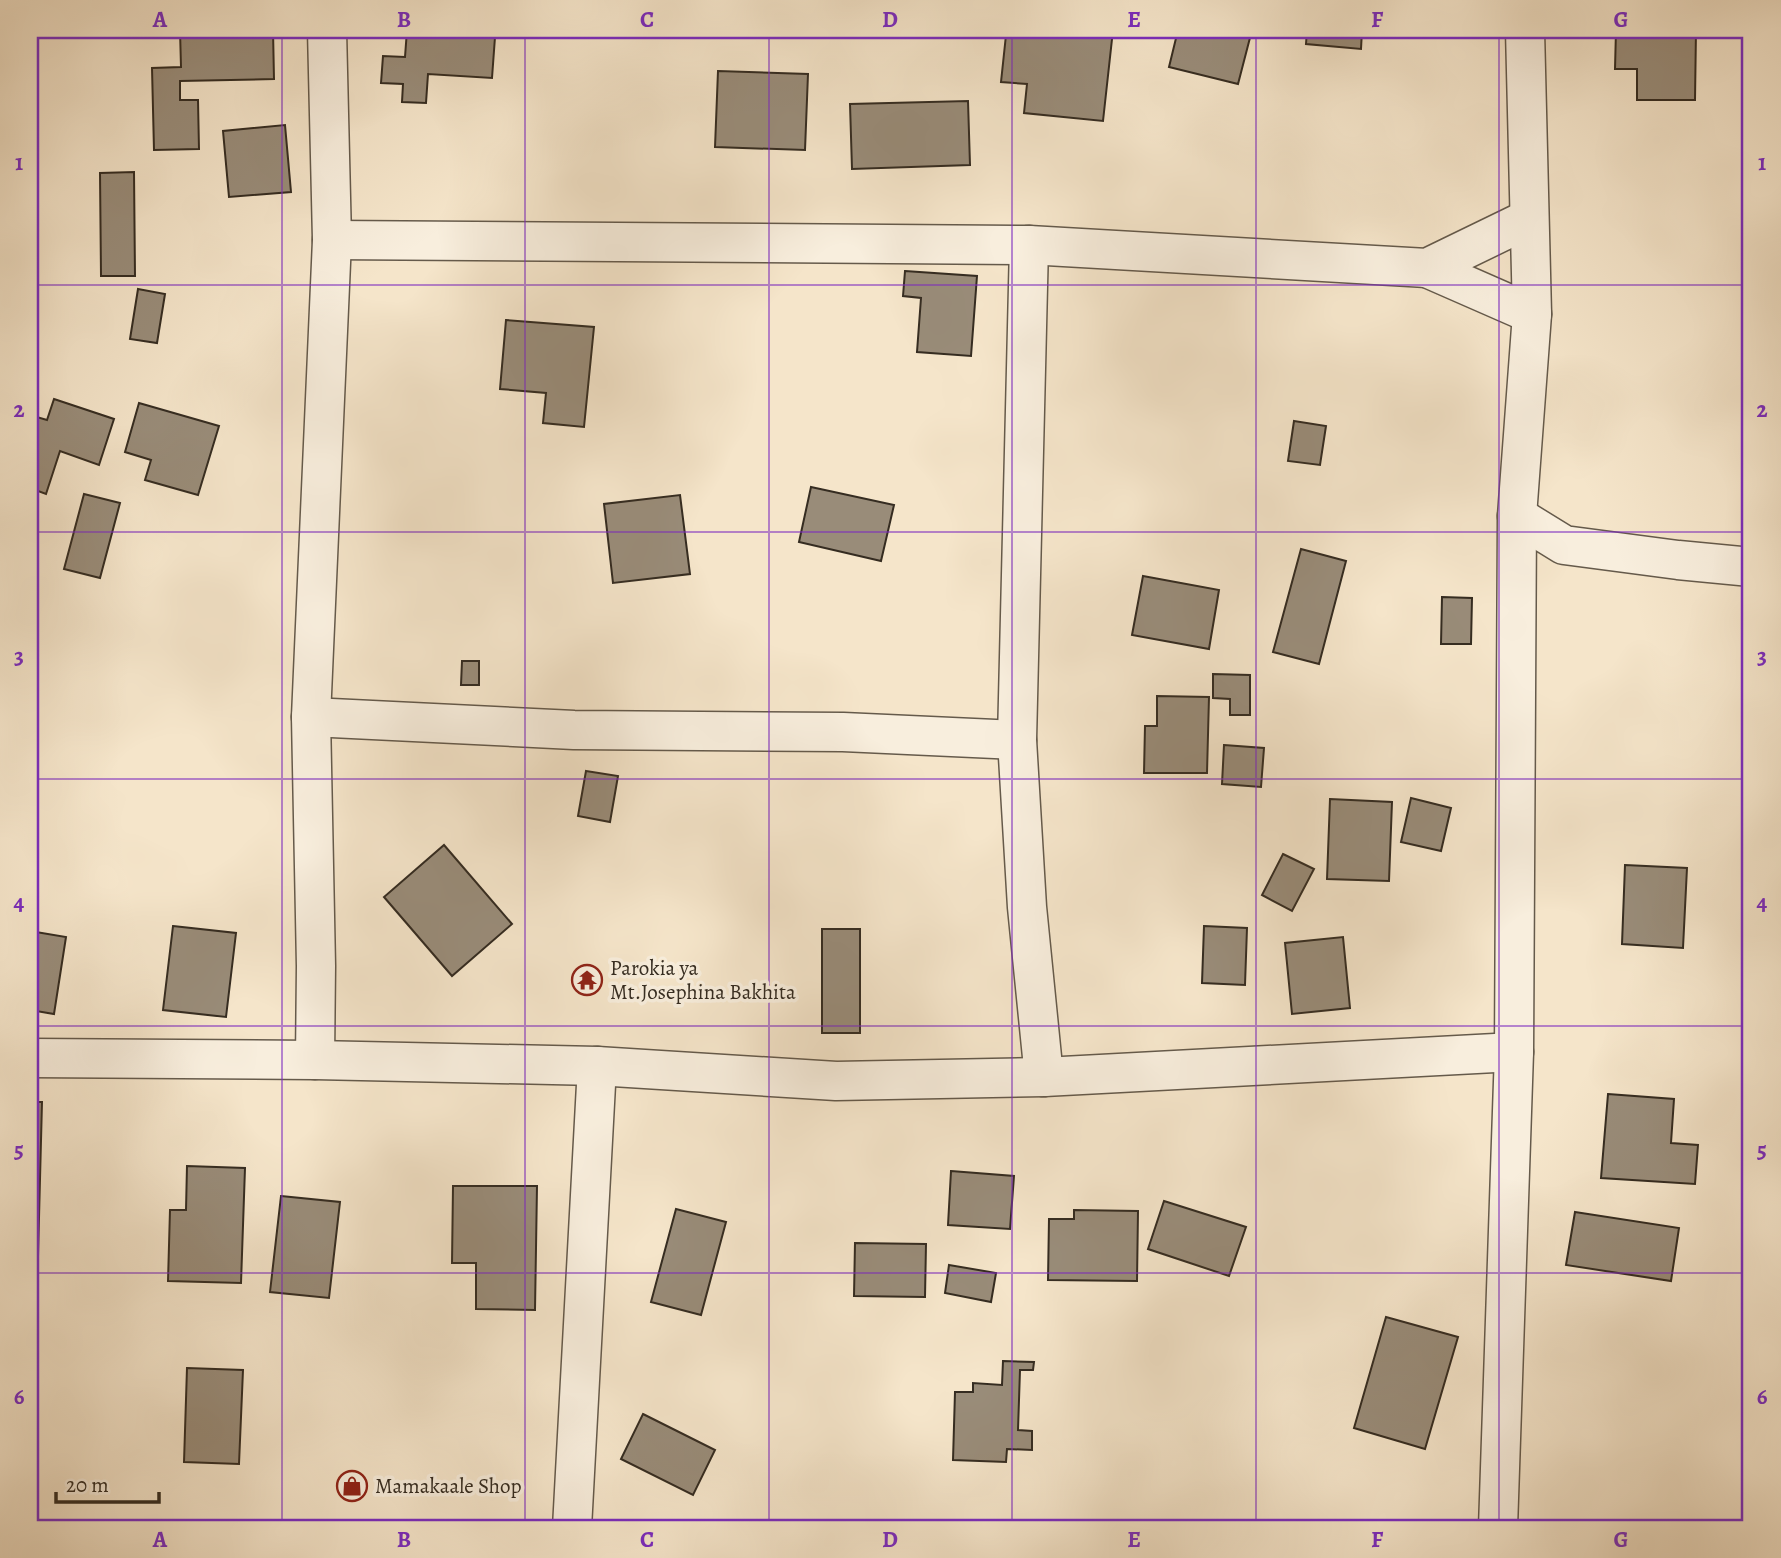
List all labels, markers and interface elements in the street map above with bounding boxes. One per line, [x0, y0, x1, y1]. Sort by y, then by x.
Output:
text: A [152, 4, 168, 35]
text: B [397, 4, 411, 35]
text: C [640, 4, 654, 35]
text: D [882, 4, 898, 35]
text: E [1127, 4, 1141, 35]
text: F [1371, 4, 1384, 35]
text: G [1613, 4, 1629, 35]
text: 1 [15, 147, 23, 178]
text: 1 [1758, 147, 1766, 178]
text: 2 [13, 394, 25, 425]
text: 2 [1756, 394, 1768, 425]
text: 3 [14, 641, 24, 672]
text: 3 [1757, 641, 1767, 672]
text: 4 [14, 887, 25, 918]
text: 4 [1757, 887, 1768, 918]
place label: Parokia ya Mt.Josephina Bakhita [610, 954, 796, 1006]
temple icon: Parokia ya Mt.Josephina Bakhita [570, 963, 604, 997]
text: 5 [14, 1134, 24, 1165]
text: 5 [1757, 1134, 1767, 1165]
text: 6 [14, 1381, 25, 1412]
text: 6 [1757, 1381, 1768, 1412]
scale bar [56, 1460, 159, 1504]
shop icon: Mamakaale Shop [335, 1469, 369, 1503]
text: 20 m [66, 1471, 109, 1499]
place label: Mamakaale Shop [375, 1472, 522, 1500]
text: A [152, 1524, 168, 1555]
text: B [397, 1524, 411, 1555]
text: C [640, 1524, 654, 1555]
text: D [882, 1524, 898, 1555]
text: E [1127, 1524, 1141, 1555]
text: F [1371, 1524, 1384, 1555]
text: G [1613, 1524, 1629, 1555]

